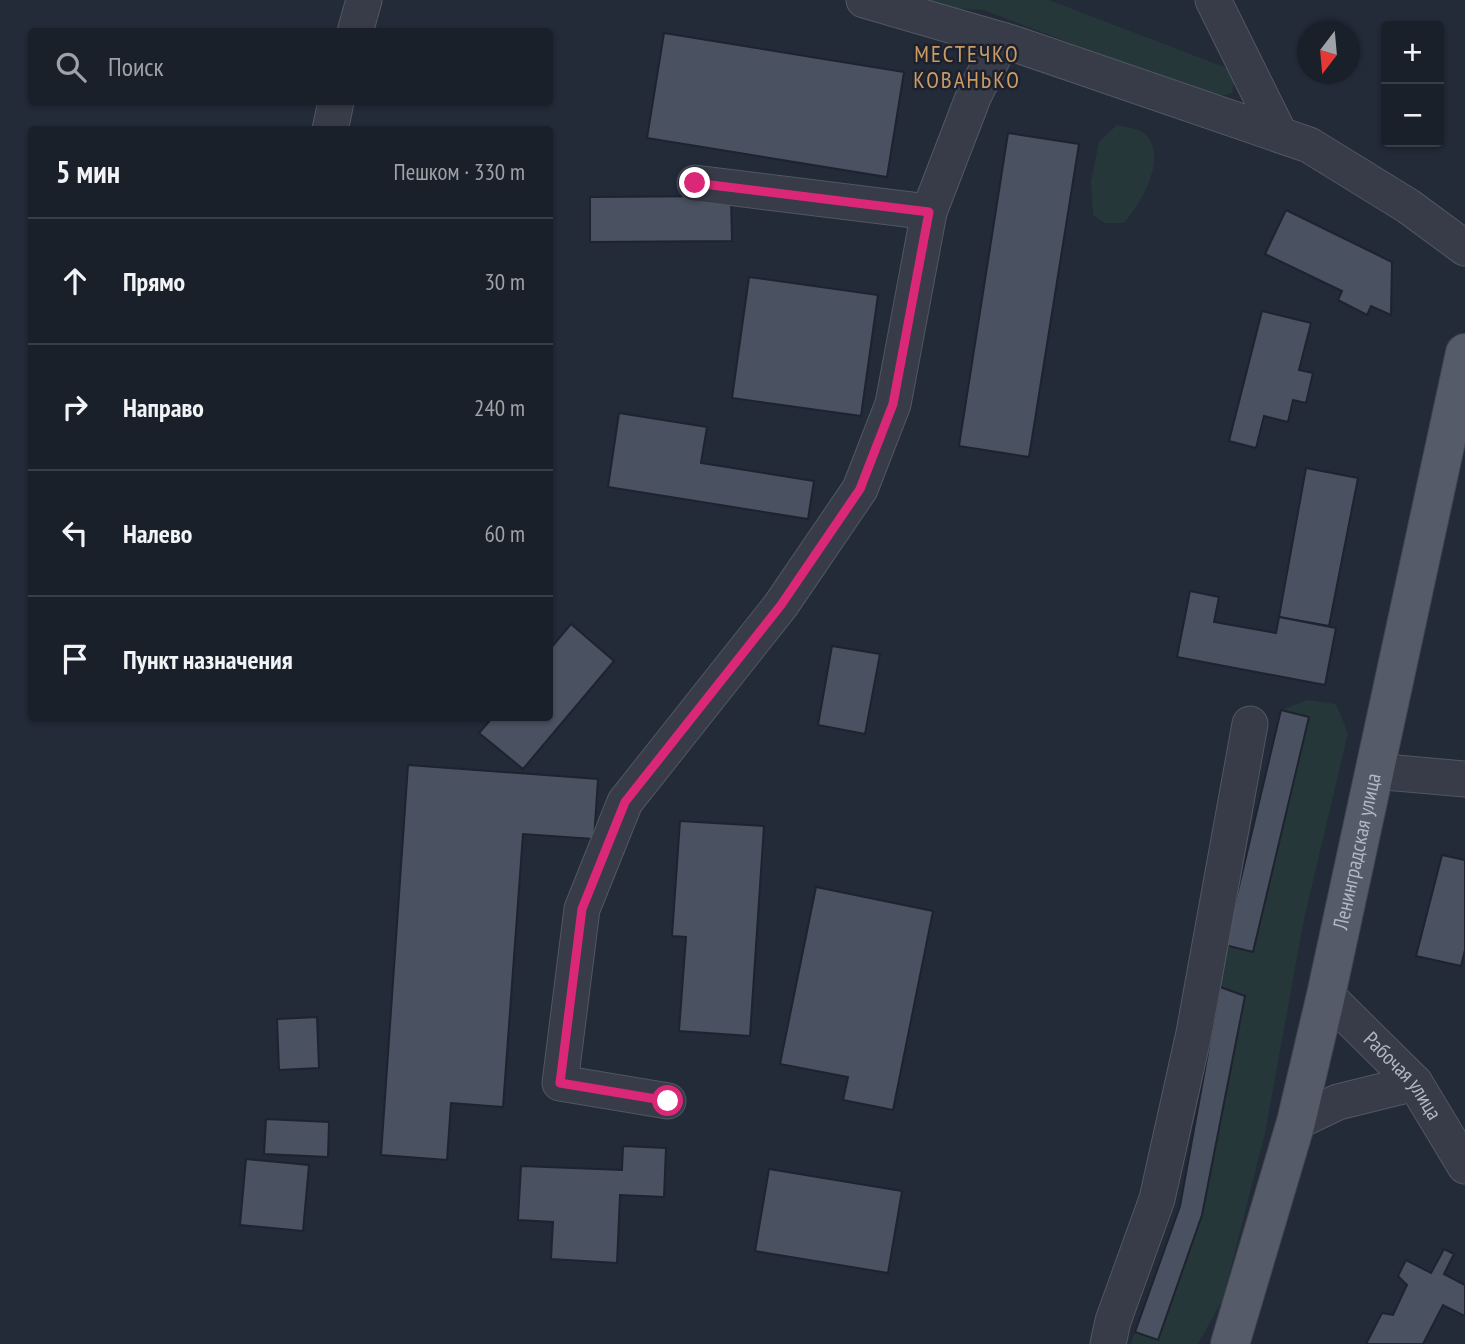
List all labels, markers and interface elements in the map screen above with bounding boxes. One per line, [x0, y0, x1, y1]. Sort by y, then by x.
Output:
north arrow [1297, 21, 1360, 84]
map controls [1381, 21, 1444, 147]
button: + [1381, 21, 1444, 84]
search box [28, 28, 553, 105]
district label: МЕСТЕЧКО КОВАНЬКО [913, 39, 1021, 94]
icon: search [52, 48, 90, 86]
text: Поиск [108, 50, 164, 83]
button: − [1381, 84, 1444, 147]
text: 5 мин [56, 152, 120, 191]
text: Пешком · 330 m [394, 157, 525, 186]
route end [679, 167, 710, 198]
icon: ahead [56, 262, 94, 300]
text: Прямо [123, 265, 185, 298]
text: 30 m [484, 267, 525, 296]
icon: right [56, 388, 94, 426]
text: Направо [123, 391, 204, 424]
text: 240 m [474, 393, 525, 422]
icon: left [56, 514, 94, 552]
text: Налево [123, 517, 192, 550]
text: 60 m [484, 519, 525, 548]
icon: arrive [56, 640, 94, 678]
text: Пункт назначения [123, 643, 293, 676]
street label: Ленинградская улица [1326, 771, 1387, 933]
street label: Рабочая улица [1358, 1026, 1448, 1125]
route start [652, 1085, 683, 1116]

